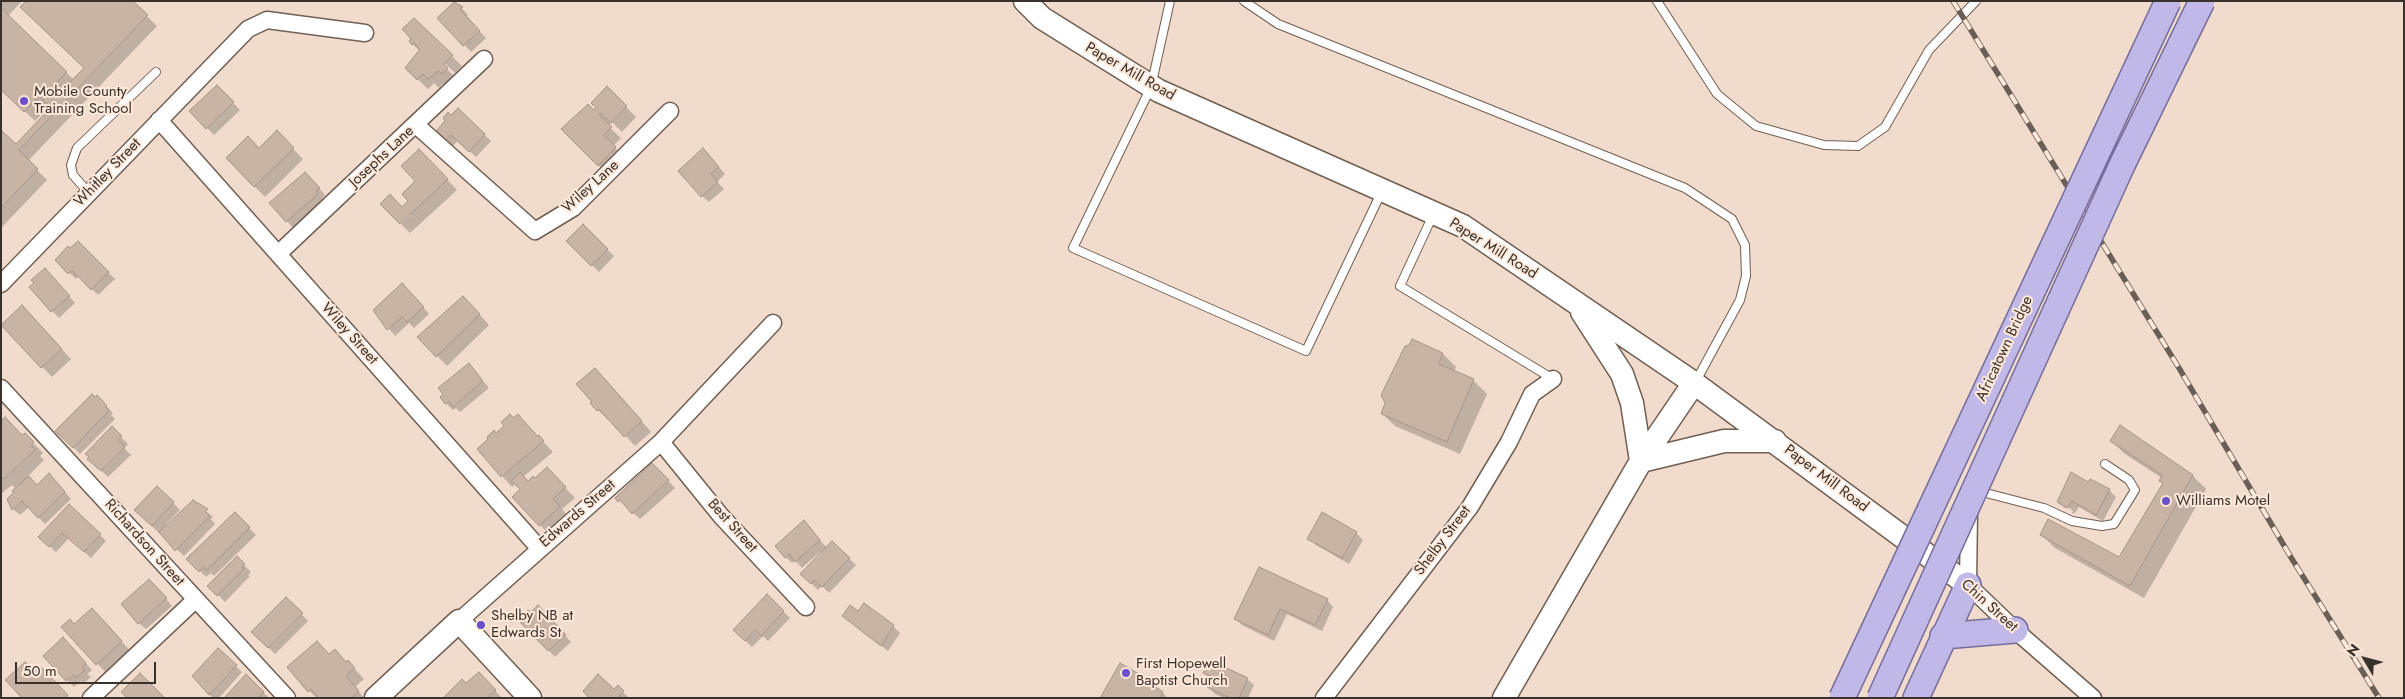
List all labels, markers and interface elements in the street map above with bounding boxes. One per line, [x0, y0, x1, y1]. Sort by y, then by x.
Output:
street label: Paper Mill Road [1082, 39, 1178, 105]
place label: Mobile County Training School [34, 83, 132, 118]
marker: Mobile County Training School [18, 95, 30, 107]
street label: Josephs Lane [346, 122, 418, 192]
street label: Whitley Street [71, 135, 145, 211]
street label: Wiley Lane [559, 157, 623, 217]
street label: Paper Mill Road [1446, 215, 1540, 283]
street label: Africatown Bridge [1973, 294, 2037, 404]
street label: Wiley Street [317, 300, 381, 368]
street label: Paper Mill Road [1780, 442, 1872, 516]
street label: Edwards Street [537, 476, 619, 552]
place label: Williams Motel [2176, 492, 2270, 510]
street label: Best Street [703, 495, 761, 557]
marker: Williams Motel [2160, 495, 2172, 507]
street label: Richardson Street [100, 496, 188, 590]
street label: Shelby Street [1411, 503, 1475, 579]
street label: Chin Street [1957, 576, 2021, 636]
place label: Shelby NB at Edwards St [491, 607, 573, 642]
marker: Shelby NB at Edwards St [475, 619, 487, 631]
north arrow [2340, 634, 2390, 684]
text: N [2342, 640, 2364, 660]
scale bar [18, 652, 159, 684]
place label: First Hopewell Baptist Church [1136, 655, 1228, 690]
text: 50 m [23, 660, 57, 682]
marker: First Hopewell Baptist Church [1120, 667, 1132, 679]

